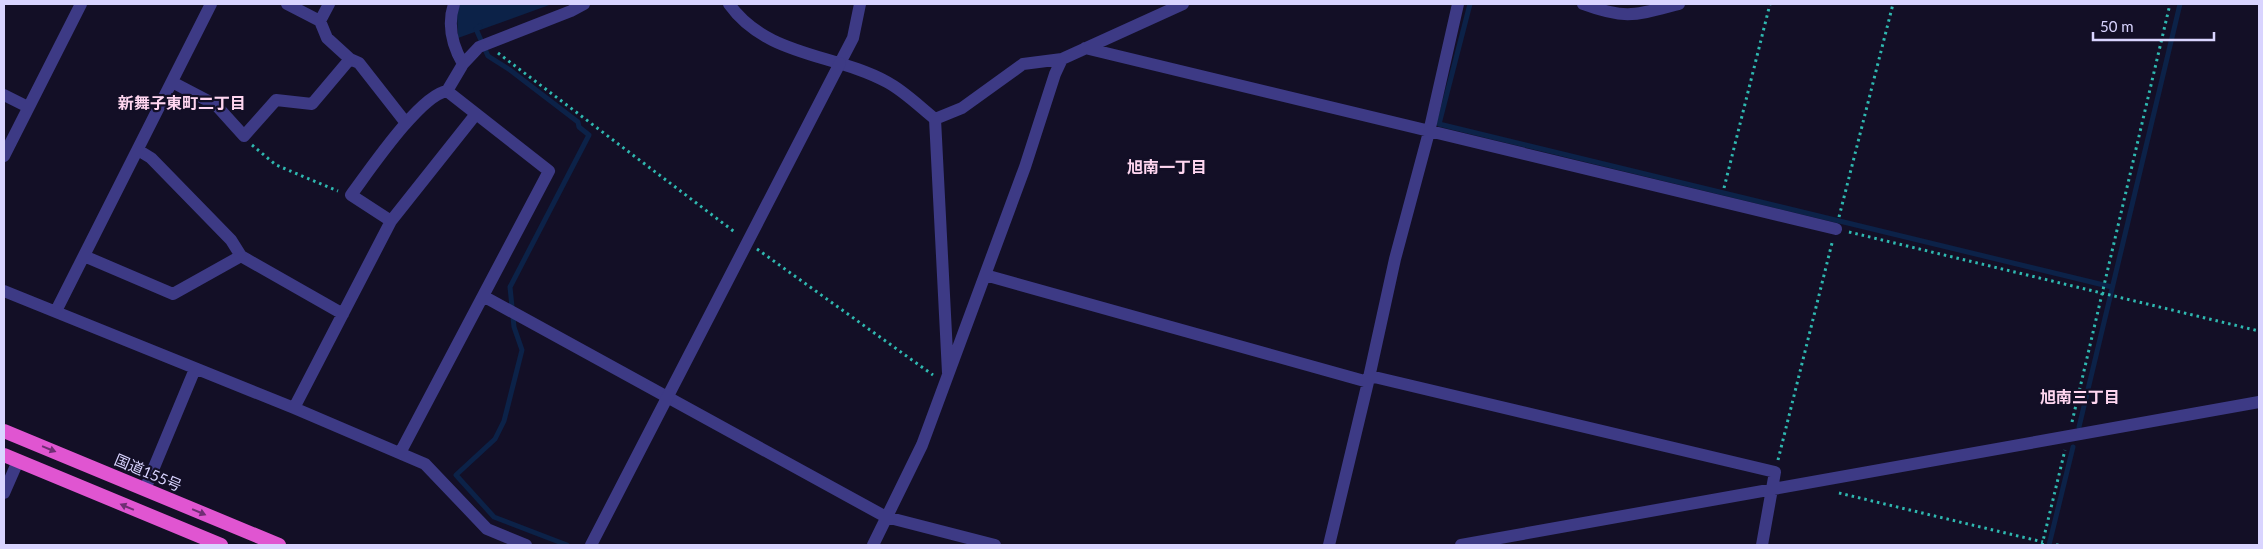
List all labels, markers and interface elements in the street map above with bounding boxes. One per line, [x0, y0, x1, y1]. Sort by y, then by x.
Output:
scale bar [2093, 10, 2214, 42]
text: 50 m [2100, 17, 2134, 35]
district label: 新舞子東町二丁目 [118, 93, 246, 112]
district label: 旭南一丁目 [1127, 157, 1207, 176]
district label: 旭南三丁目 [2040, 387, 2120, 406]
one-way arrow [42, 446, 56, 454]
street label: 国道155号 [112, 450, 185, 494]
one-way arrow [119, 503, 134, 511]
one-way arrow [192, 508, 206, 516]

